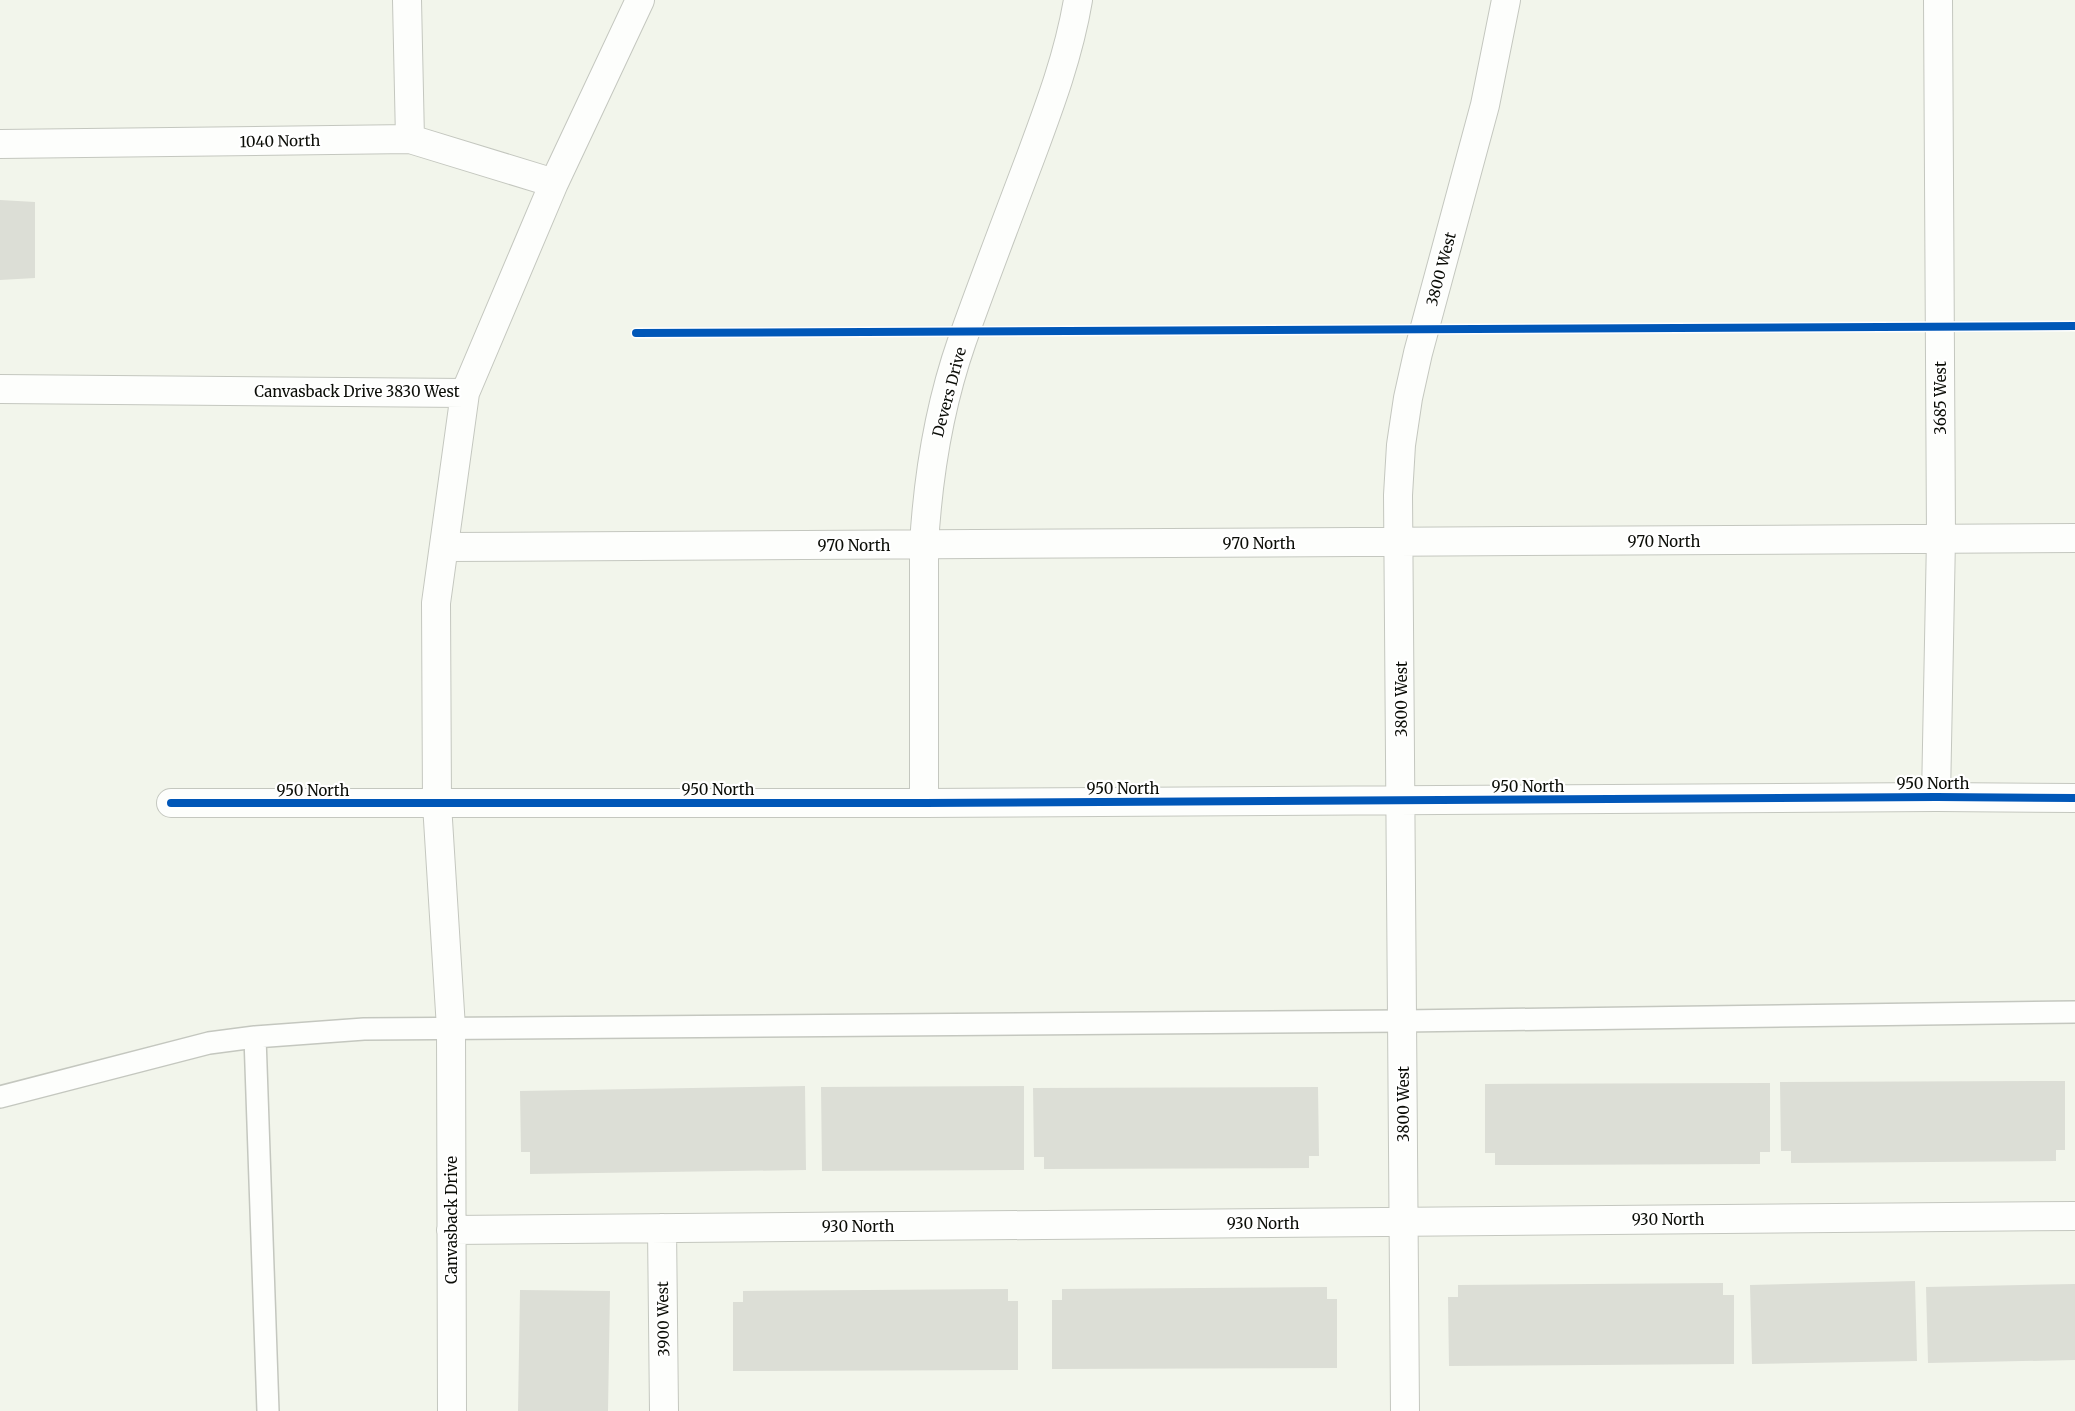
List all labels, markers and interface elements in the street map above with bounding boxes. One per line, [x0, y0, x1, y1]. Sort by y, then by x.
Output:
street label: 1040 North [240, 131, 320, 151]
street label: 3800 West [1422, 230, 1460, 308]
street label: Devers Drive [928, 345, 970, 439]
street label: 3685 West [1931, 361, 1950, 435]
street label: Canvasback Drive 3830 West [254, 382, 460, 401]
street label: 970 North [1628, 532, 1700, 551]
street label: 970 North [1223, 534, 1295, 553]
street label: 970 North [818, 536, 890, 555]
street label: 3800 West [1392, 661, 1411, 737]
street label: 950 North [1896, 774, 1970, 793]
street label: 950 North [1491, 777, 1565, 796]
street label: 950 North [1086, 779, 1160, 798]
street label: 950 North [681, 780, 755, 799]
street label: 950 North [276, 781, 350, 800]
street label: 3800 West [1394, 1066, 1413, 1142]
street label: Canvasback Drive [442, 1156, 461, 1284]
street label: 930 North [1632, 1210, 1704, 1229]
street label: 930 North [1227, 1214, 1299, 1233]
street label: 930 North [822, 1217, 894, 1236]
street label: 3900 West [653, 1281, 673, 1357]

